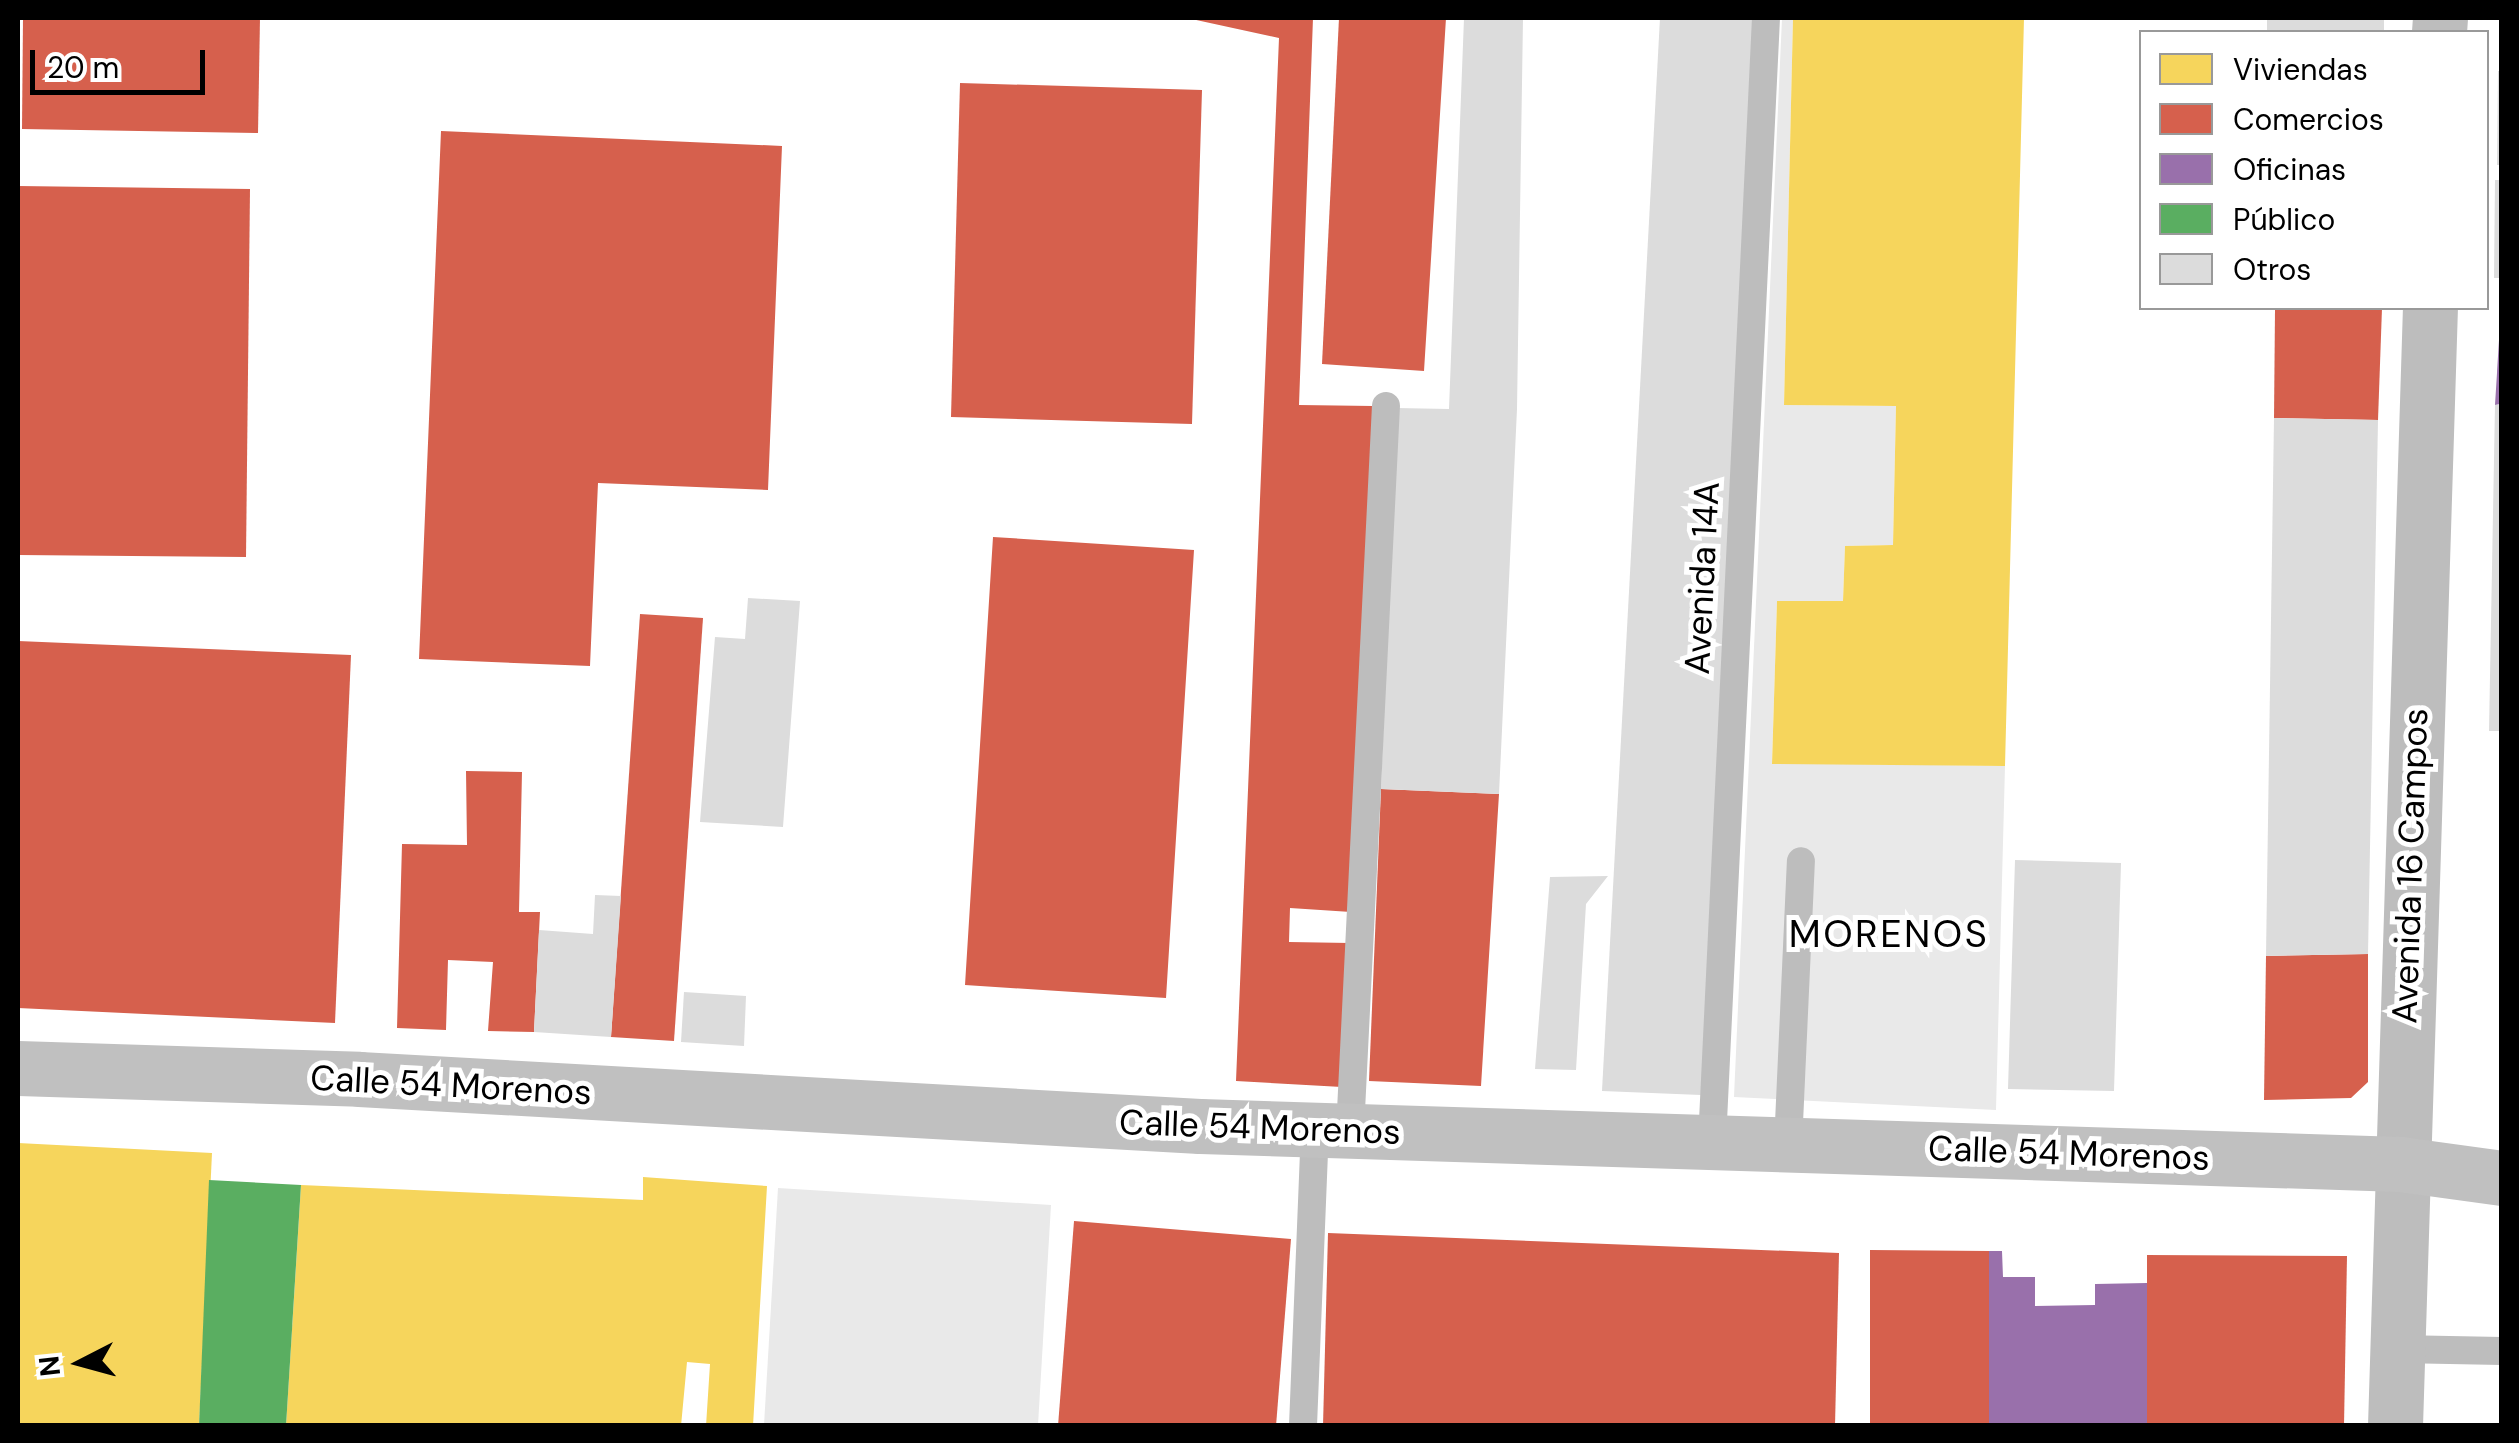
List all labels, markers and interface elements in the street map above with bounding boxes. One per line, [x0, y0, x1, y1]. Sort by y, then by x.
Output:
scale bar [35, 30, 210, 92]
legend [2139, 30, 2489, 310]
text: 20 m [47, 48, 119, 87]
text: Viviendas [2233, 50, 2368, 89]
text: Comercios [2233, 100, 2384, 139]
text: Oficinas [2233, 150, 2346, 189]
text: Público [2233, 200, 2335, 239]
text: Otros [2233, 250, 2311, 289]
street label: Avenida 14A [1676, 480, 1728, 676]
street label: Avenida 16 Campos [2384, 708, 2436, 1024]
district label: MORENOS [1789, 912, 1989, 958]
street label: Calle 54 Morenos [309, 1057, 593, 1113]
street label: Calle 54 Morenos [1119, 1101, 1401, 1153]
street label: Calle 54 Morenos [1928, 1127, 2210, 1179]
north arrow [30, 1313, 130, 1413]
text: N [30, 1354, 69, 1378]

